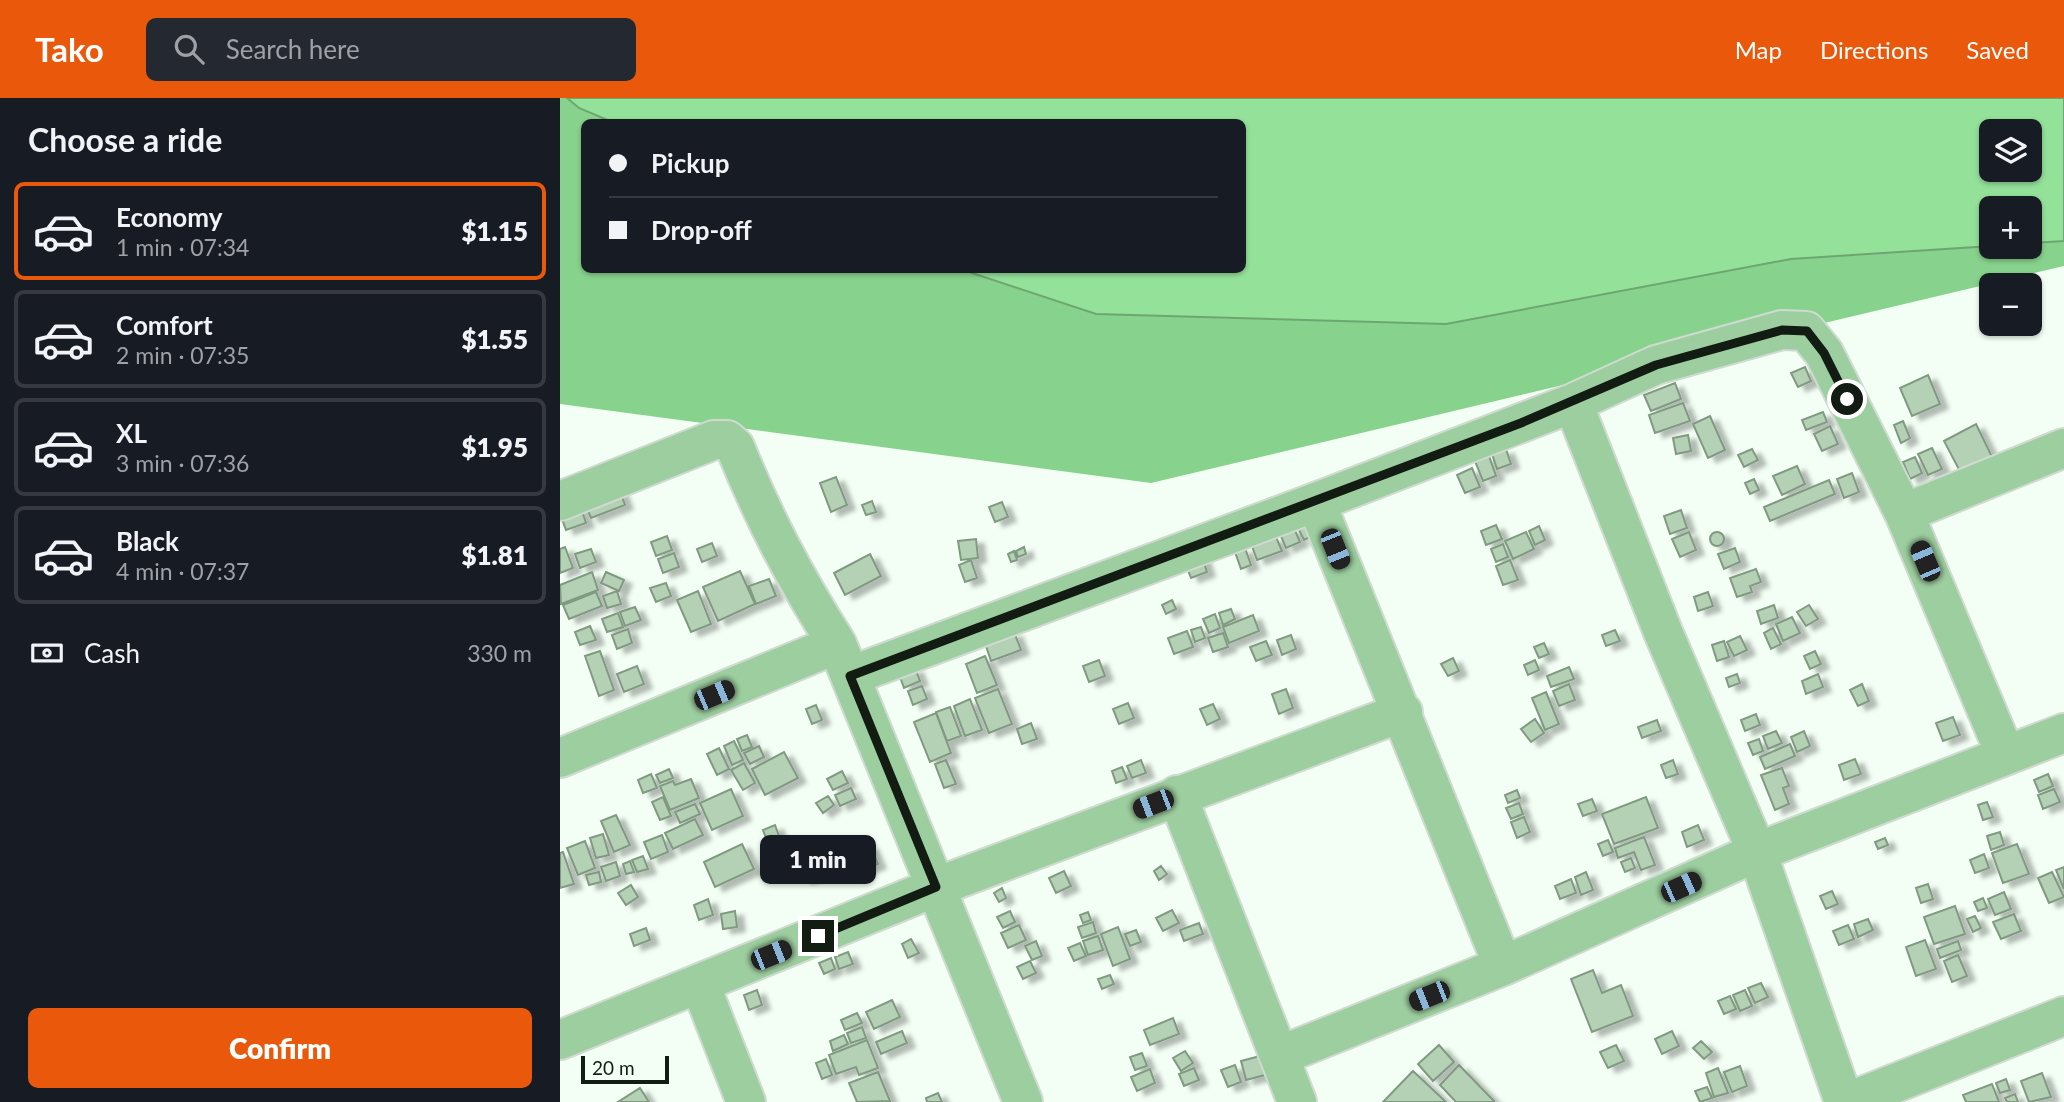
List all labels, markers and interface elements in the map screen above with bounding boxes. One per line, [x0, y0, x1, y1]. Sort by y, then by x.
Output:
search box [146, 18, 636, 81]
text: Tako [35, 29, 104, 69]
icon: search [170, 30, 208, 68]
text: Search here [226, 33, 360, 65]
text: Map [1735, 35, 1782, 64]
text: Directions [1820, 35, 1928, 64]
text: Saved [1966, 35, 2029, 64]
map controls [1979, 119, 2042, 336]
button: layers [1979, 119, 2042, 182]
text: Choose a ride [28, 120, 222, 159]
text: Pickup [651, 147, 730, 179]
button: + [1979, 196, 2042, 259]
icon: car [32, 200, 95, 263]
text: Economy [116, 201, 222, 233]
text: Drop-off [651, 214, 752, 246]
text: $1.15 [461, 215, 528, 247]
text: 1 min · 07:34 [116, 233, 249, 261]
button: − [1979, 273, 2042, 336]
icon: car [32, 308, 95, 371]
text: Comfort [116, 309, 213, 341]
text: $1.55 [461, 323, 528, 355]
text: 2 min · 07:35 [116, 341, 249, 369]
route start [1831, 383, 1863, 415]
icon: car [32, 416, 95, 479]
text: XL [116, 417, 147, 449]
text: $1.95 [461, 431, 528, 463]
text: 3 min · 07:36 [116, 449, 249, 477]
icon: car [32, 524, 95, 587]
text: Black [116, 525, 179, 557]
car [1318, 526, 1353, 572]
car [1908, 538, 1943, 584]
text: $1.81 [461, 539, 528, 571]
text: 4 min · 07:37 [116, 557, 249, 585]
icon: cash [28, 634, 66, 672]
text: Cash [84, 637, 140, 669]
text: 330 m [467, 639, 532, 667]
car [691, 677, 738, 713]
car [1130, 787, 1177, 821]
callout: 1 min [760, 834, 876, 884]
text: 1 min [789, 845, 847, 873]
car [1658, 869, 1705, 905]
route end [802, 920, 834, 952]
car [748, 937, 795, 973]
car [1406, 978, 1453, 1014]
button: Confirm [28, 1008, 532, 1088]
scale bar [581, 1053, 668, 1085]
text: 20 m [592, 1056, 635, 1079]

